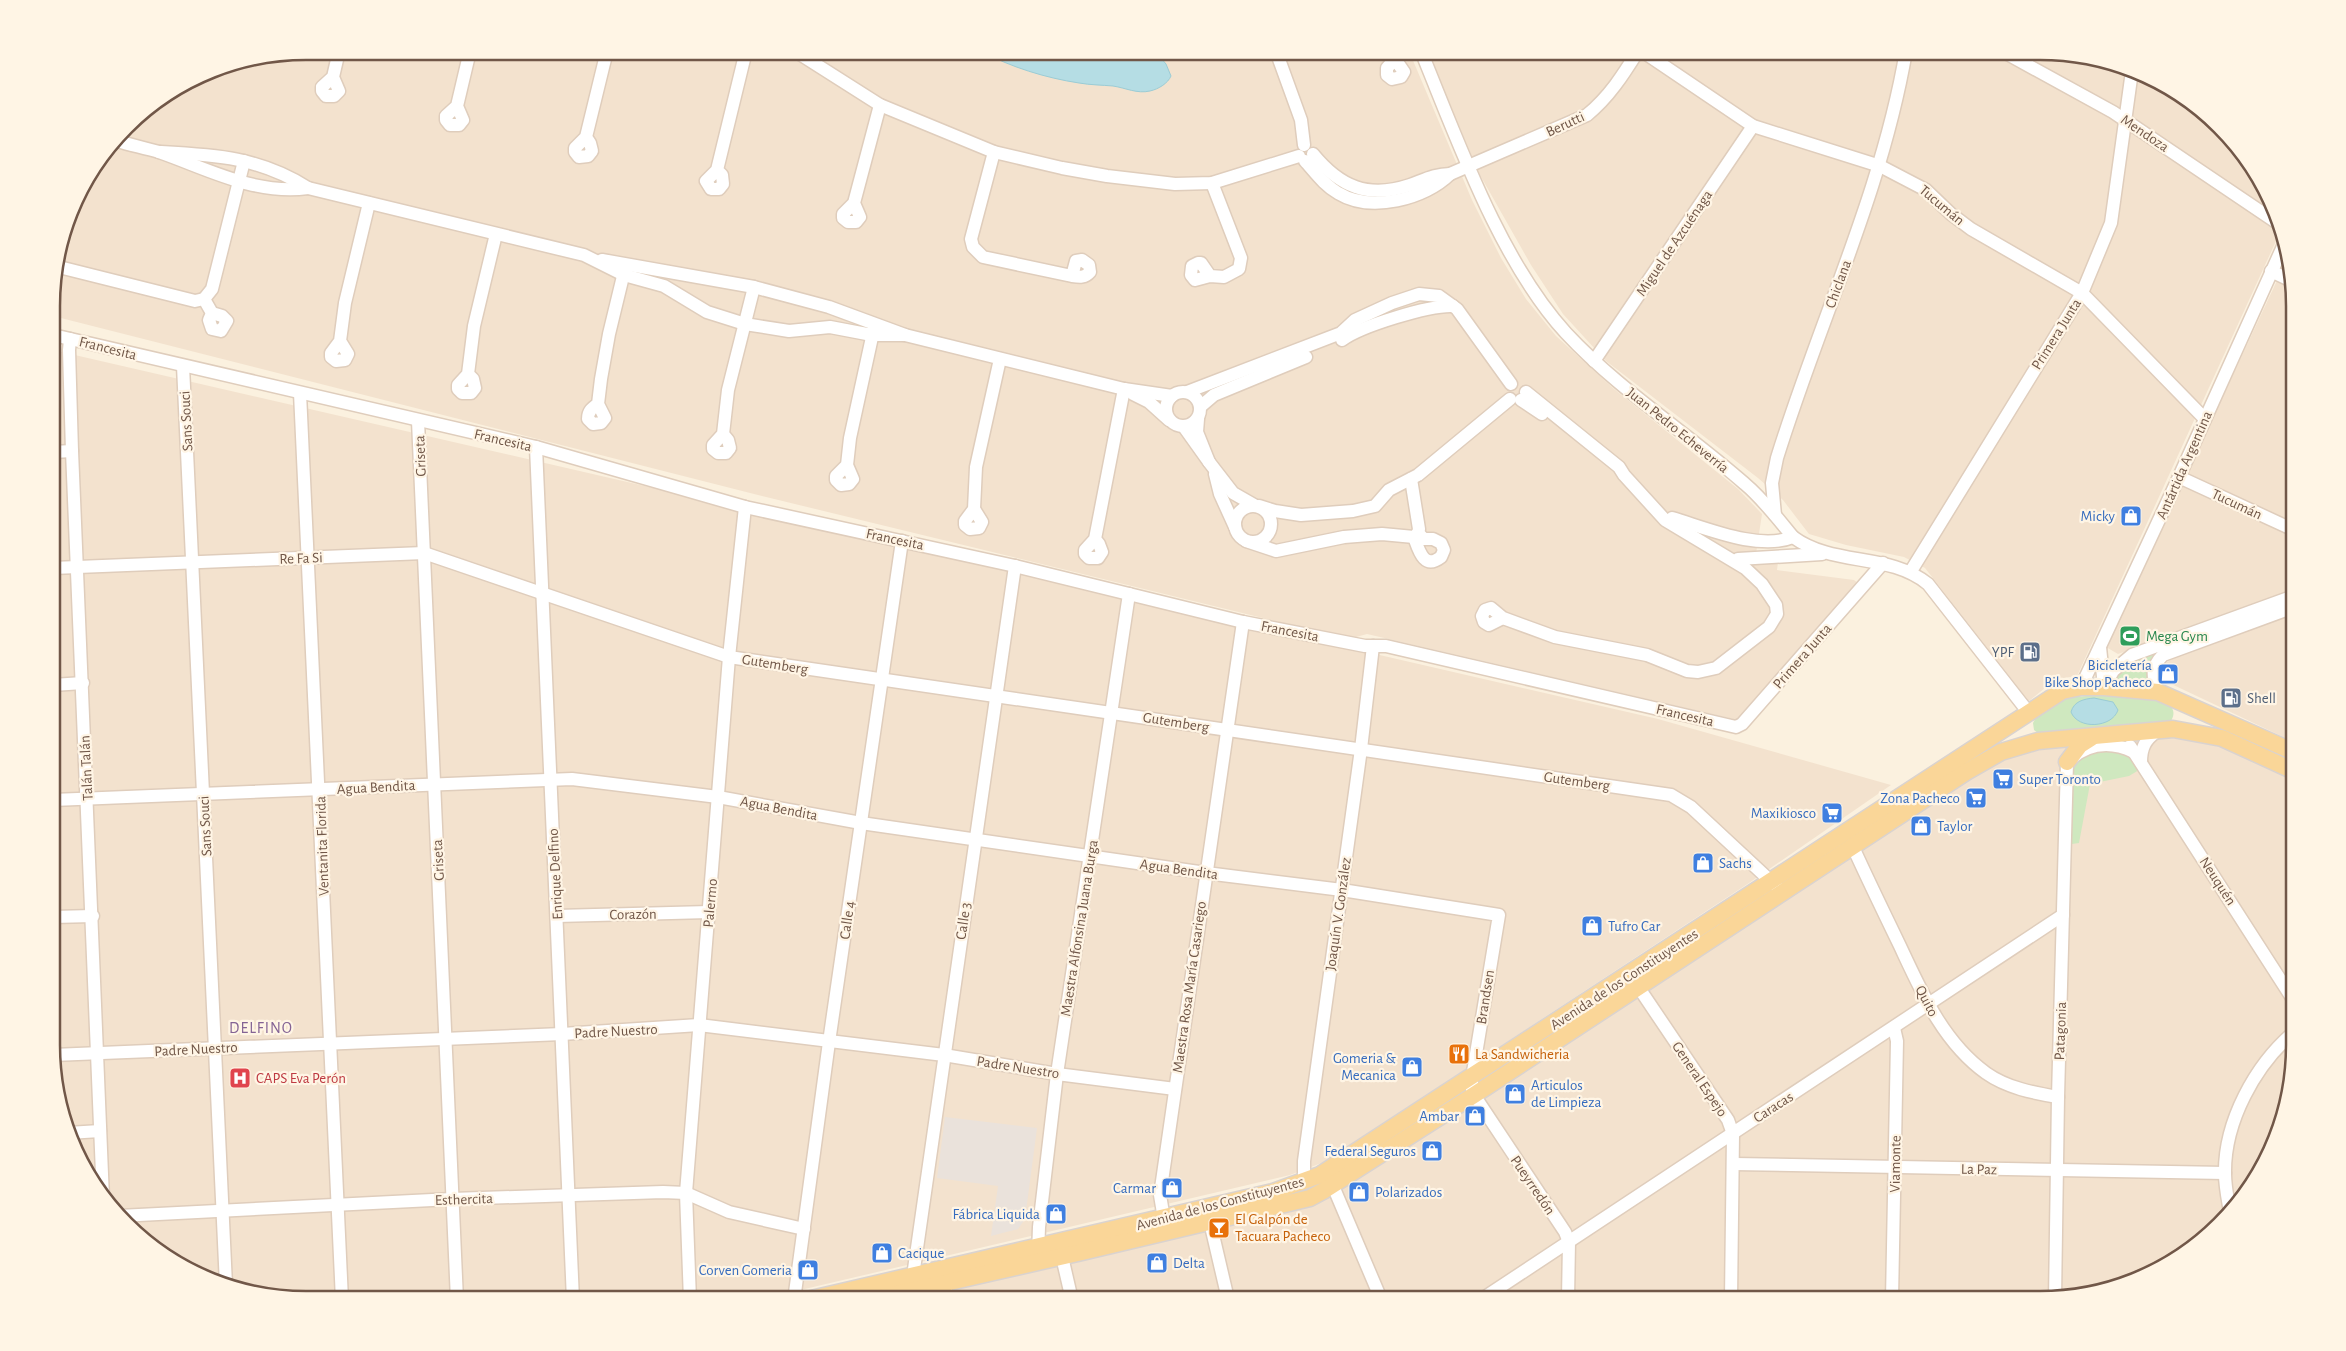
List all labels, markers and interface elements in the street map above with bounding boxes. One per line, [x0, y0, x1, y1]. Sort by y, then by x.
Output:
street label: Berutti [1544, 109, 1587, 140]
street label: Mendoza [2118, 112, 2171, 155]
street label: Tucumán [1916, 182, 1967, 228]
street label: Miguel de Azcuénaga [1633, 187, 1715, 299]
street label: Chiclana [1823, 258, 1854, 310]
street label: Primera Junta [2029, 296, 2084, 372]
street label: Francesita [78, 334, 138, 363]
street label: Juan Pedro Echeverría [1624, 385, 1732, 476]
street label: Sans Souci [177, 390, 196, 452]
street label: Antártida Argentina [2154, 409, 2215, 522]
street label: Francesita [473, 427, 533, 454]
street label: Griseta [412, 435, 429, 477]
street label: Tucumán [2209, 486, 2264, 523]
shop icon: Micky [2119, 504, 2143, 528]
place label: Micky [2081, 509, 2116, 524]
street label: Francesita [865, 526, 925, 553]
street label: Re Fa Si [279, 550, 323, 567]
street label: Francesita [1260, 619, 1320, 644]
street label: Primera Junta [1770, 621, 1834, 692]
sports icon: Mega Gym [2118, 624, 2142, 648]
place label: Mega Gym [2146, 629, 2208, 644]
fuel station icon: YPF [2018, 640, 2042, 664]
place label: YPF [1992, 645, 2014, 660]
street label: Gutemberg [741, 652, 810, 677]
place label: Bicicletería Bike Shop Pacheco [2044, 658, 2152, 690]
shop icon: Bicicletería Bike Shop Pacheco [2156, 662, 2180, 686]
fuel station icon: Shell [2219, 686, 2243, 710]
place label: Shell [2247, 691, 2276, 706]
street label: Francesita [1655, 702, 1715, 729]
street label: Gutemberg [1142, 710, 1211, 735]
street label: Talán Talán [77, 735, 96, 801]
supermarket icon: Super Toronto [1991, 767, 2015, 791]
street label: Gutemberg [1543, 769, 1612, 794]
place label: Super Toronto [2019, 772, 2101, 787]
street label: Agua Bendita [336, 778, 416, 797]
supermarket icon: Zona Pacheco [1964, 786, 1988, 810]
place label: Zona Pacheco [1880, 791, 1960, 806]
street label: Agua Bendita [739, 794, 819, 823]
street label: Sans Souci [196, 795, 215, 857]
street label: Ventanita Florida [313, 796, 332, 896]
supermarket icon: Maxikiosco [1820, 801, 1844, 825]
place label: Maxikiosco [1751, 806, 1816, 821]
shop icon: Taylor [1909, 814, 1933, 838]
place label: Taylor [1937, 819, 1972, 834]
street label: Enrique Delfino [546, 828, 565, 920]
street label: Griseta [430, 839, 447, 881]
street label: Maestra Alfonsina Juana Burga [1058, 839, 1101, 1017]
shop icon: Sachs [1691, 851, 1715, 875]
street label: Neuquén [2196, 854, 2239, 908]
street label: Joaquín V. González [1323, 856, 1354, 972]
place label: Sachs [1719, 856, 1752, 871]
street label: Agua Bendita [1139, 857, 1219, 882]
street label: Palermo [701, 878, 720, 928]
street label: Calle 4 [837, 900, 858, 940]
street label: Maestra Rosa María Casariego [1170, 900, 1209, 1074]
street label: Calle 3 [953, 901, 974, 941]
street label: Corazón [609, 907, 657, 922]
shop icon: Tufro Car [1580, 914, 1604, 938]
place label: Tufro Car [1608, 919, 1661, 934]
street label: Avenida de los Constituyentes [1548, 926, 1701, 1033]
street label: Brandsen [1474, 969, 1497, 1025]
street label: Quito [1912, 983, 1941, 1019]
street label: Patagonia [2052, 1001, 2069, 1061]
district label: DELFINO [229, 1020, 293, 1036]
street label: Padre Nuestro [574, 1022, 658, 1041]
street label: General Espejo [1669, 1039, 1730, 1119]
street label: Padre Nuestro [154, 1040, 238, 1059]
restaurant icon: La Sandwicheria [1447, 1042, 1471, 1066]
place label: La Sandwicheria [1475, 1047, 1569, 1062]
place label: Gomeria & Mecanica [1333, 1051, 1397, 1083]
street label: Padre Nuestro [976, 1054, 1060, 1081]
shop icon: Gomeria & Mecanica [1400, 1055, 1424, 1079]
hospital icon: CAPS Eva Perón [228, 1066, 252, 1090]
place label: CAPS Eva Perón [256, 1071, 346, 1086]
place label: Articulos de Limpieza [1531, 1078, 1601, 1110]
shop icon: Articulos de Limpieza [1503, 1082, 1527, 1106]
street label: Caracas [1751, 1089, 1796, 1126]
shop icon: Ambar [1463, 1104, 1487, 1128]
place label: Ambar [1419, 1109, 1459, 1124]
street label: Viamonte [1888, 1135, 1904, 1193]
shop icon: Federal Seguros [1420, 1139, 1444, 1163]
place label: Federal Seguros [1325, 1144, 1416, 1159]
street label: Pueyrredón [1507, 1153, 1558, 1218]
street label: La Paz [1961, 1162, 1997, 1177]
street label: Avenida de los Constituyentes [1135, 1174, 1306, 1233]
shop icon: Carmar [1160, 1176, 1184, 1200]
shop icon: Polarizados [1347, 1180, 1371, 1204]
place label: Carmar [1113, 1181, 1156, 1196]
place label: Polarizados [1375, 1185, 1442, 1200]
street label: Esthercita [435, 1191, 493, 1208]
shop icon: Fábrica Liquida [1044, 1202, 1068, 1226]
place label: Fábrica Liquida [952, 1207, 1040, 1222]
place label: El Galpón de Tacuara Pacheco [1235, 1212, 1331, 1244]
bar icon: El Galpón de Tacuara Pacheco [1207, 1216, 1231, 1240]
shop icon: Cacique [870, 1241, 894, 1265]
place label: Cacique [898, 1246, 944, 1261]
shop icon: Delta [1145, 1251, 1169, 1275]
place label: Delta [1173, 1256, 1205, 1271]
shop icon: Corven Gomeria [796, 1258, 820, 1282]
place label: Corven Gomeria [699, 1263, 792, 1278]

